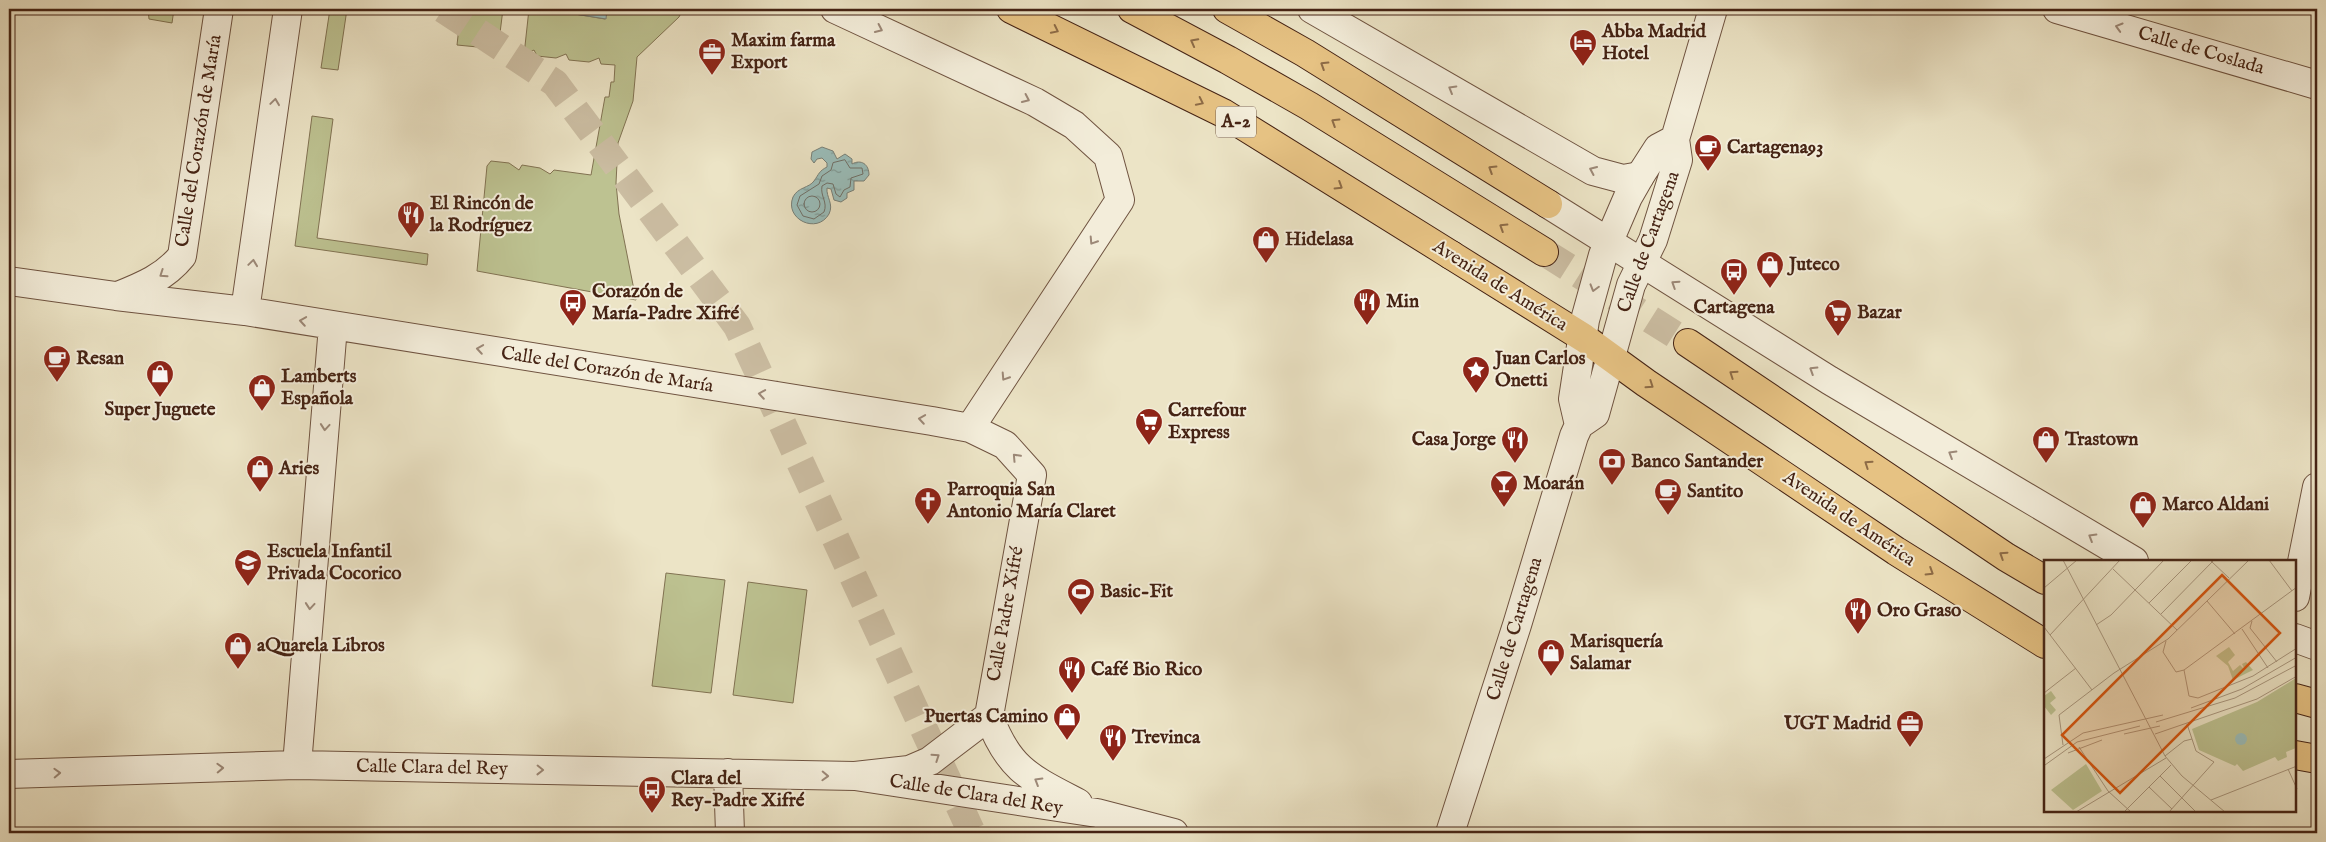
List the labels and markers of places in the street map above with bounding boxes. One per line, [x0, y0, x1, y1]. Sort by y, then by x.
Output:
place label: Abba Madrid Hotel [1601, 20, 1707, 66]
hotel icon: Abba Madrid Hotel [1568, 28, 1598, 67]
place label: Maxim farma Export [731, 29, 836, 75]
office icon: Maxim farma Export [697, 37, 727, 76]
cafe icon: Cartagena93 [1693, 133, 1723, 172]
place label: Cartagena93 [1727, 136, 1823, 160]
place label: El Rincón de la Rodríguez [429, 192, 534, 238]
restaurant icon: El Rincón de la Rodríguez [396, 200, 426, 239]
shop icon: Hidelasa [1251, 225, 1281, 264]
place label: Hidelasa [1285, 228, 1354, 252]
shop icon: Juteco [1755, 250, 1785, 289]
place label: Juteco [1786, 253, 1840, 277]
bus stop icon: Cartagena [1719, 257, 1749, 296]
place label: Corazón de María-Padre Xifré [592, 280, 740, 326]
restaurant icon: Min [1352, 287, 1382, 326]
bus stop icon: Corazón de María-Padre Xifré [558, 288, 588, 327]
place label: Min [1386, 290, 1419, 314]
place label: Cartagena [1694, 296, 1775, 320]
supermarket icon: Bazar [1823, 298, 1853, 337]
place label: Bazar [1857, 301, 1903, 325]
cafe icon: Resan [42, 344, 72, 383]
place label: Resan [76, 347, 124, 371]
place label: Juan Carlos Onetti [1492, 347, 1586, 393]
place icon: Juan Carlos Onetti [1461, 355, 1491, 394]
shop icon: Super Juguete [145, 359, 175, 398]
place label: Lamberts Española [281, 365, 357, 411]
shop icon: Lamberts Española [247, 373, 277, 412]
place label: Super Juguete [105, 398, 216, 422]
place label: Carrefour Express [1168, 399, 1247, 445]
supermarket icon: Carrefour Express [1134, 407, 1164, 446]
restaurant icon: Casa Jorge [1500, 425, 1530, 464]
shop icon: Trastown [2031, 425, 2061, 464]
place label: Casa Jorge [1412, 428, 1496, 452]
place label: Trastown [2064, 428, 2138, 452]
bank icon: Banco Santander [1597, 447, 1627, 486]
place label: Banco Santander [1631, 450, 1764, 474]
shop icon: Aries [245, 454, 275, 493]
place label: Aries [278, 457, 320, 481]
bar icon: Moarán [1489, 469, 1519, 508]
place label: Moarán [1523, 472, 1584, 496]
cafe icon: Santito [1653, 477, 1683, 516]
place label: Parroquia San Antonio María Claret [946, 478, 1116, 524]
place label: Santito [1687, 480, 1743, 504]
church icon: Parroquia San Antonio María Claret [913, 486, 943, 525]
shop icon: Marco Aldani [2128, 490, 2158, 529]
place label: Marco Aldani [2162, 493, 2269, 517]
place label: Escuela Infantil Privada Cocorico [267, 540, 402, 586]
school or university icon: Escuela Infantil Privada Cocorico [233, 548, 263, 587]
sports icon: Basic-Fit [1066, 577, 1096, 616]
place label: Basic-Fit [1100, 580, 1174, 604]
restaurant icon: Oro Graso [1843, 596, 1873, 635]
place label: Oro Graso [1877, 599, 1961, 623]
place label: Marisquería Salamar [1570, 630, 1664, 676]
shop icon: aQuarela Libros [223, 631, 253, 670]
place label: aQuarela Libros [257, 634, 385, 658]
shop icon: Marisquería Salamar [1536, 638, 1566, 677]
restaurant icon: Café Bio Rico [1057, 655, 1087, 694]
place label: Café Bio Rico [1091, 658, 1202, 682]
shop icon: Puertas Camino [1052, 702, 1082, 741]
place label: Puertas Camino [924, 705, 1048, 729]
office icon: UGT Madrid [1895, 709, 1925, 748]
place label: UGT Madrid [1783, 712, 1892, 736]
restaurant icon: Trevinca [1098, 723, 1128, 762]
place label: Trevinca [1131, 726, 1201, 750]
place label: Clara del Rey-Padre Xifré [671, 767, 805, 813]
bus stop icon: Clara del Rey-Padre Xifré [637, 775, 667, 814]

